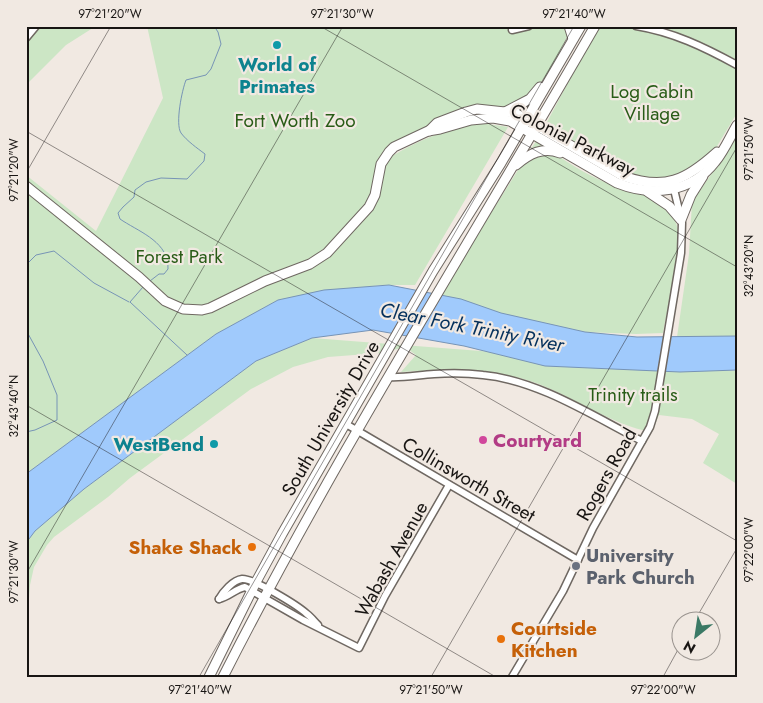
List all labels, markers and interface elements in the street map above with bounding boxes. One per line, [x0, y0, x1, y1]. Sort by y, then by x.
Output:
text: 97°21'20"W [78, 5, 142, 23]
text: 97°21'30"W [310, 5, 374, 23]
text: 97°21'40"W [542, 5, 606, 23]
marker: World of Primates [271, 39, 283, 51]
place label: World of Primates [238, 51, 317, 100]
park label: Log Cabin Village [610, 78, 694, 127]
street label: Colonial Parkway [506, 96, 640, 183]
park label: Fort Worth Zoo [234, 107, 356, 134]
text: 97°21'50"W [740, 117, 758, 181]
text: 97°21'20"W [5, 138, 23, 202]
text: 32°43'20"N [740, 235, 758, 297]
park label: Forest Park [135, 243, 223, 270]
water label: Clear Fork Trinity River [377, 295, 568, 360]
street label: South University Drive [275, 335, 386, 501]
text: 32°43'40"N [5, 375, 23, 437]
park label: Trinity trails [588, 381, 678, 408]
street label: Rogers Road [570, 423, 643, 526]
place label: Courtyard [493, 427, 582, 454]
street label: Collinsworth Street [397, 430, 541, 529]
place label: WestBend [114, 431, 204, 458]
marker: Courtyard [477, 434, 489, 446]
marker: WestBend [208, 438, 220, 450]
street label: Wabash Avenue [348, 496, 435, 622]
text: 97°22'00"W [740, 517, 758, 583]
place label: Shake Shack [129, 534, 242, 561]
text: 97°21'30"W [5, 540, 23, 604]
marker: Shake Shack [246, 541, 258, 553]
place label: University Park Church [586, 542, 695, 591]
marker: University Park Church [570, 560, 582, 572]
north arrow [670, 610, 720, 660]
place label: Courtside Kitchen [511, 615, 597, 664]
marker: Courtside Kitchen [495, 633, 507, 645]
text: N [680, 636, 699, 659]
text: 97°21'40"W [168, 681, 232, 699]
text: 97°21'50"W [399, 681, 463, 699]
text: 97°22'00"W [630, 681, 696, 699]

